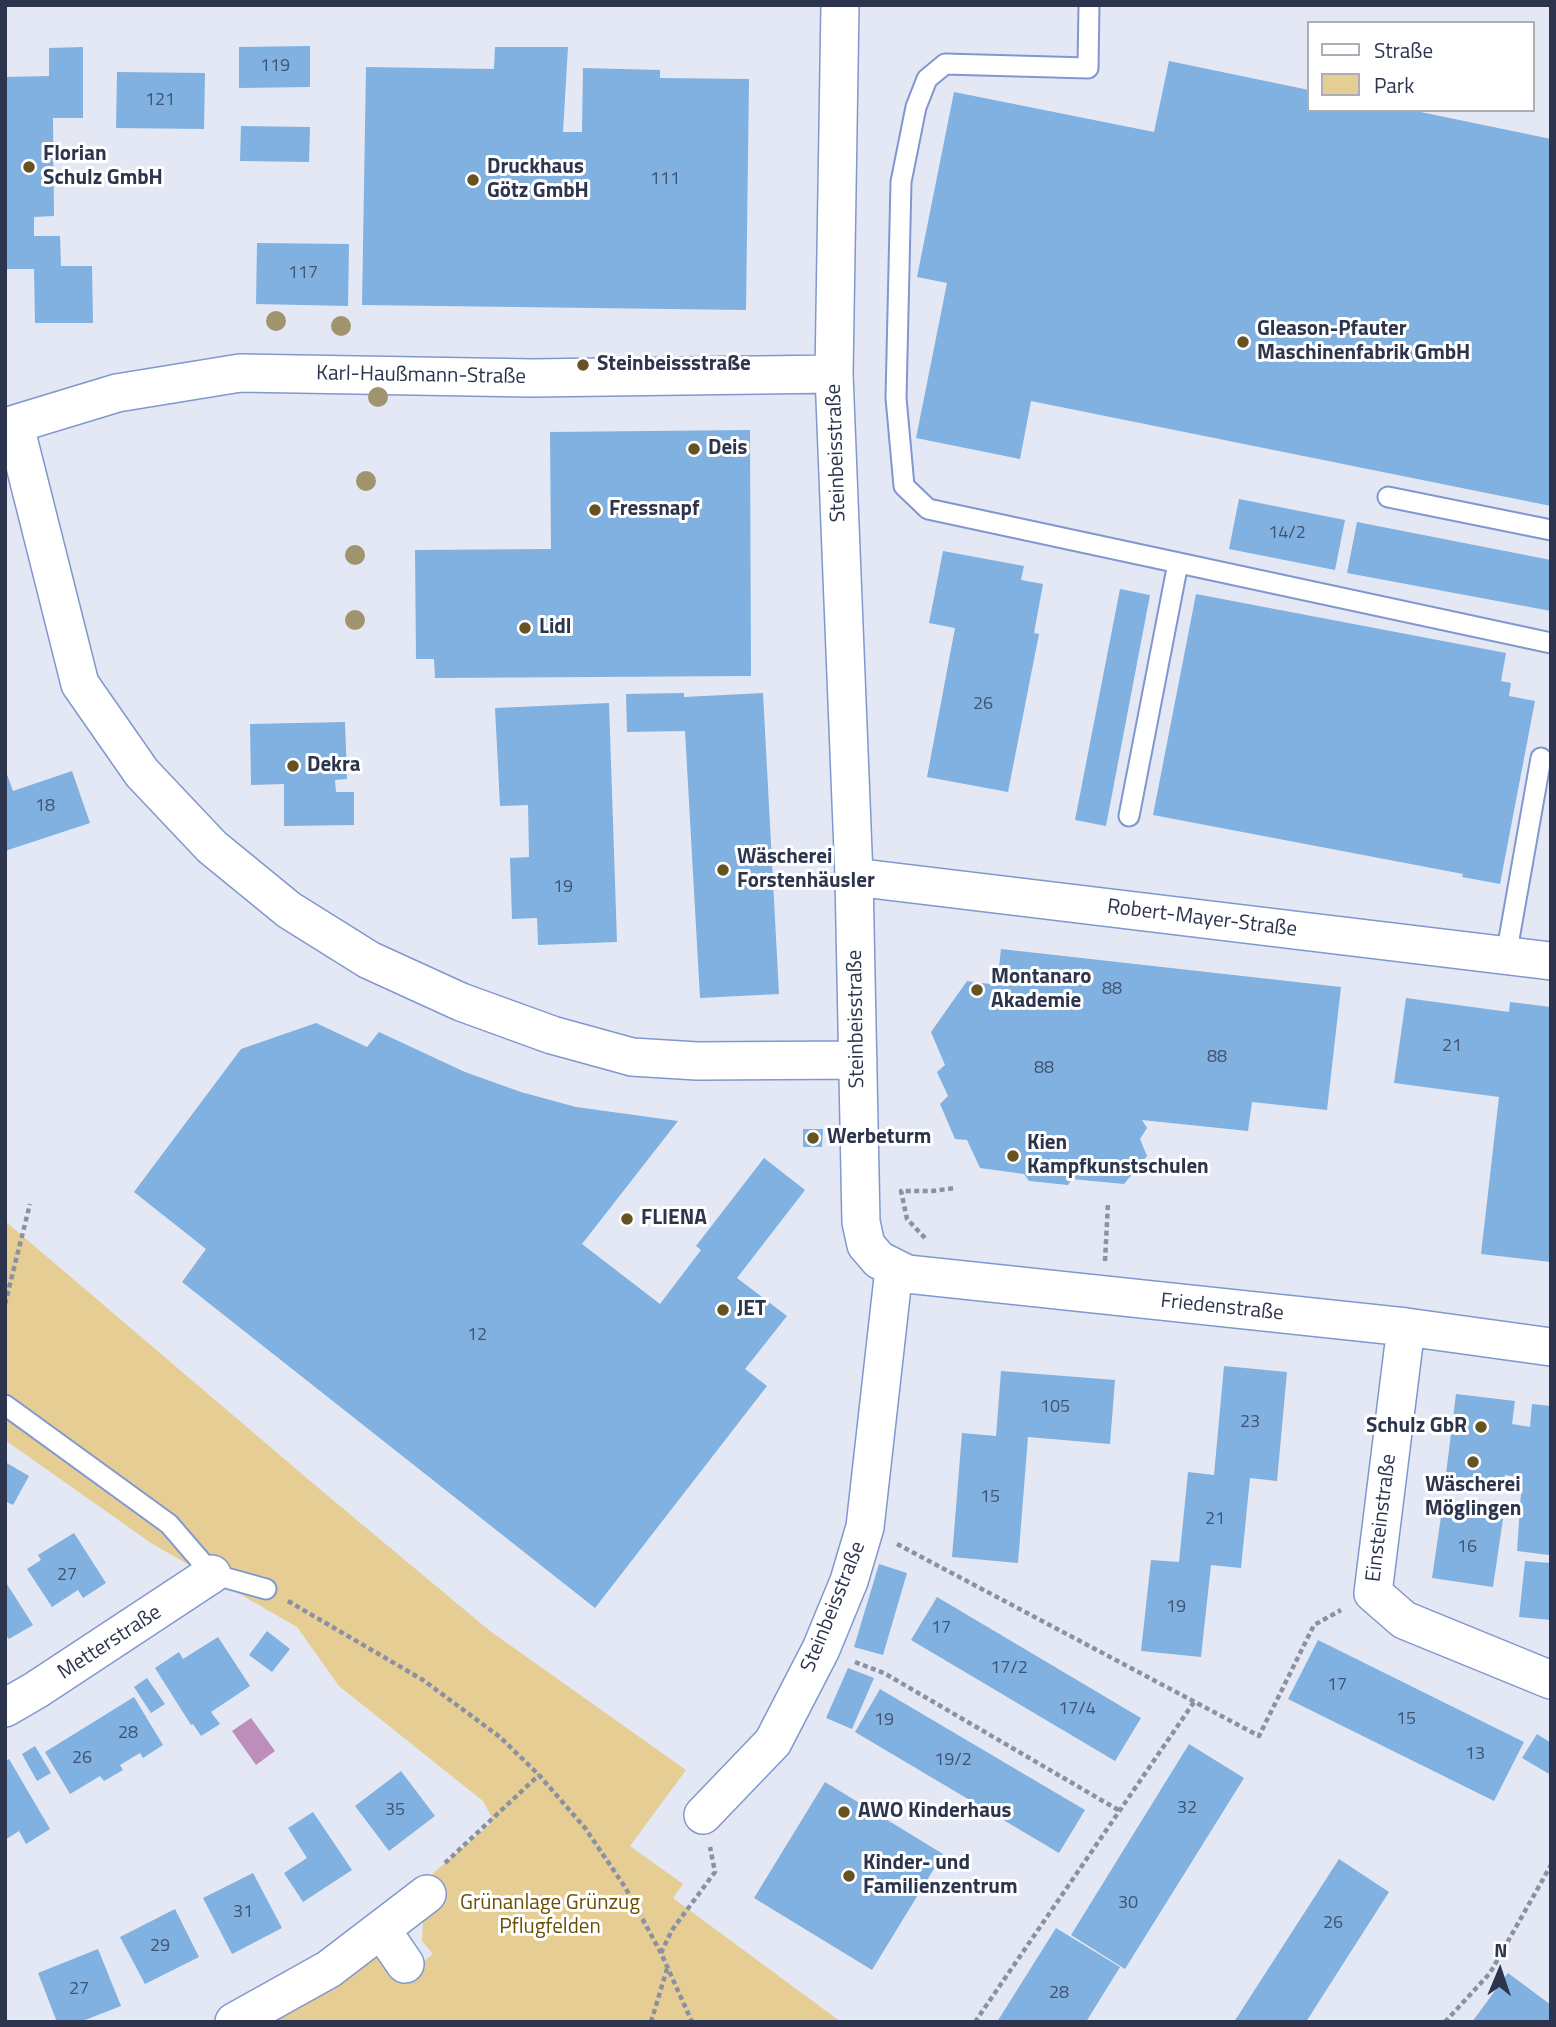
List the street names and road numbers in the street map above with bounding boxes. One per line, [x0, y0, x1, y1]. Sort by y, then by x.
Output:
street label: Karl-Haußmann-Straße [316, 362, 526, 390]
street label: Steinbeisstraße [822, 383, 852, 523]
street label: Robert-Mayer-Straße [1105, 895, 1299, 943]
street label: Steinbeisstraße [843, 949, 871, 1089]
street label: Friedenstraße [1159, 1289, 1285, 1327]
street label: Einsteinstraße [1362, 1453, 1402, 1583]
street label: Steinbeisstraße [796, 1538, 872, 1676]
street label: Metterstraße [54, 1600, 166, 1686]

